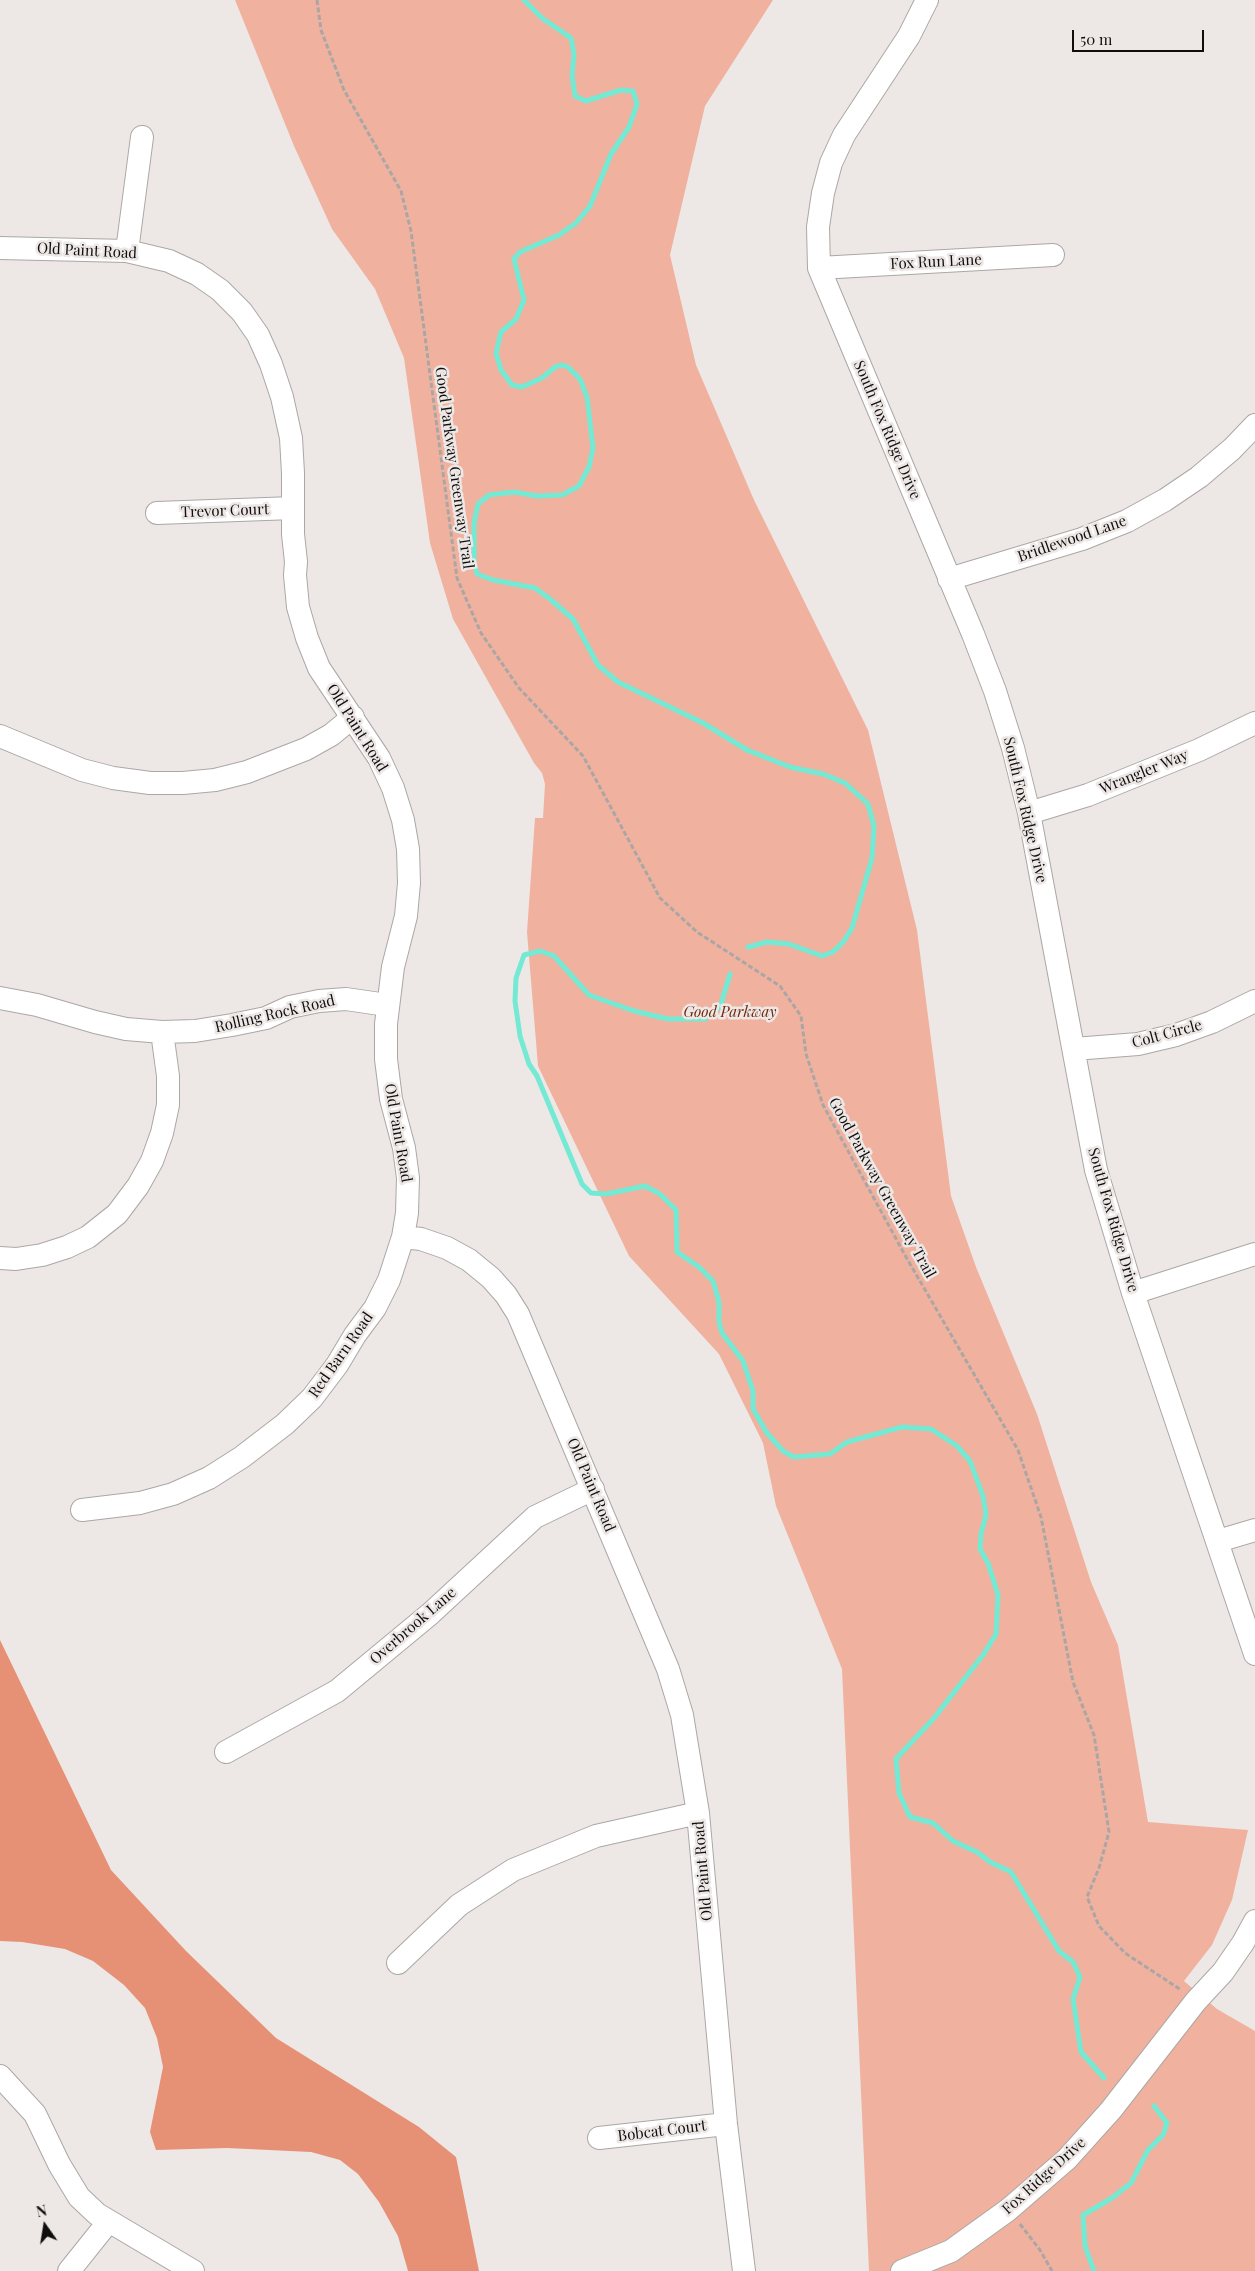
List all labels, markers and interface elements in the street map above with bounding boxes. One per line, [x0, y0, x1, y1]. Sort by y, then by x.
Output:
scale bar [1075, 20, 1208, 52]
text: 50 m [1080, 29, 1112, 49]
street label: Old Paint Road [36, 239, 138, 263]
street label: Fox Run Lane [890, 251, 982, 273]
street label: South Fox Ridge Drive [850, 358, 924, 502]
street label: Good Parkway Greenway Trail [431, 366, 477, 570]
street label: Trevor Court [181, 500, 269, 522]
street label: Bridlewood Lane [1015, 512, 1129, 566]
street label: Old Paint Road [323, 681, 391, 775]
street label: South Fox Ridge Drive [999, 735, 1051, 885]
street label: Wrangler Way [1097, 746, 1191, 798]
street label: Rolling Rock Road [213, 991, 337, 1037]
park label: Good Parkway [683, 1003, 777, 1021]
street label: Colt Circle [1130, 1016, 1204, 1052]
street label: Old Paint Road [380, 1082, 416, 1184]
street label: Good Parkway Greenway Trail [825, 1095, 939, 1281]
street label: South Fox Ridge Drive [1084, 1146, 1142, 1294]
street label: Red Barn Road [305, 1309, 377, 1401]
street label: Old Paint Road [563, 1435, 619, 1535]
street label: Overbrook Lane [366, 1584, 460, 1668]
street label: Old Paint Road [690, 1820, 716, 1922]
street label: Bobcat Court [617, 2117, 707, 2145]
street label: Fox Ridge Drive [998, 2134, 1090, 2218]
north arrow [20, 2201, 70, 2251]
text: N [34, 2201, 49, 2221]

